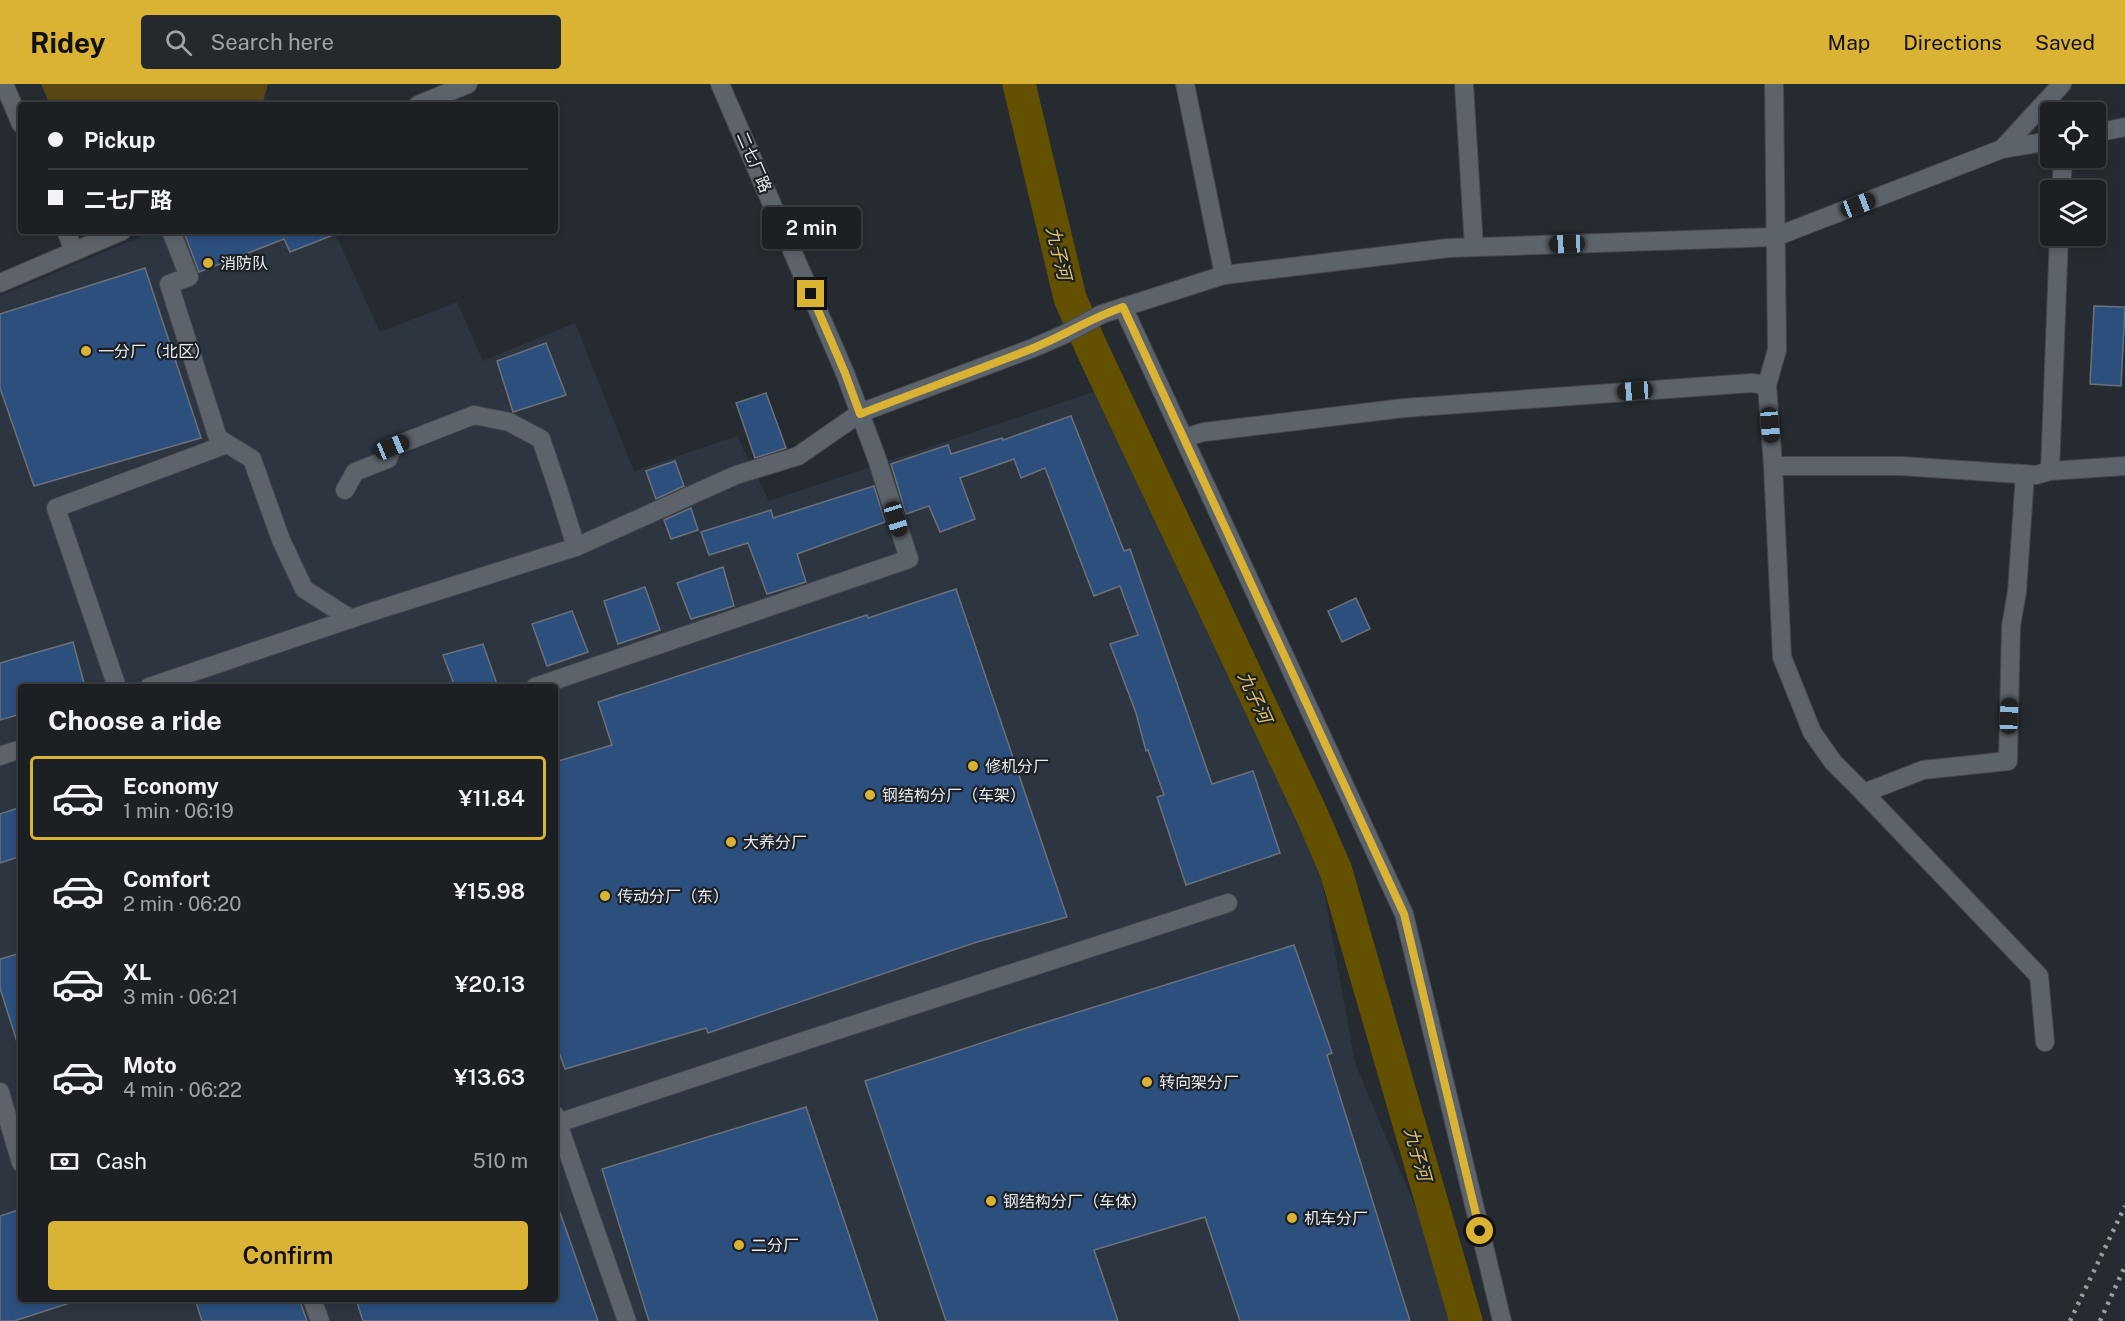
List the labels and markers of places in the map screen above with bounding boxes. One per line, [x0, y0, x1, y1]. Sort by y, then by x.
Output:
place label: 消防队 [220, 254, 268, 273]
marker: 消防队 [201, 256, 215, 270]
place label: 一分厂（北区） [98, 342, 210, 361]
marker: 一分厂（北区） [79, 344, 93, 358]
place label: 修机分厂 [985, 757, 1049, 776]
marker: 修机分厂 [966, 759, 980, 773]
place label: 钢结构分厂（车架） [882, 786, 1026, 805]
marker: 钢结构分厂（车架） [863, 788, 877, 802]
place label: 大养分厂 [743, 833, 807, 852]
marker: 大养分厂 [724, 835, 738, 849]
place label: 传动分厂（东） [617, 887, 729, 906]
marker: 传动分厂（东） [598, 889, 612, 903]
place label: 转向架分厂 [1159, 1073, 1239, 1092]
marker: 转向架分厂 [1140, 1075, 1154, 1089]
place label: 钢结构分厂（车体） [1003, 1192, 1147, 1211]
marker: 钢结构分厂（车体） [984, 1194, 998, 1208]
place label: 机车分厂 [1304, 1209, 1368, 1228]
marker: 机车分厂 [1285, 1211, 1299, 1225]
place label: 二分厂 [751, 1236, 799, 1255]
marker: 二分厂 [732, 1238, 746, 1252]

